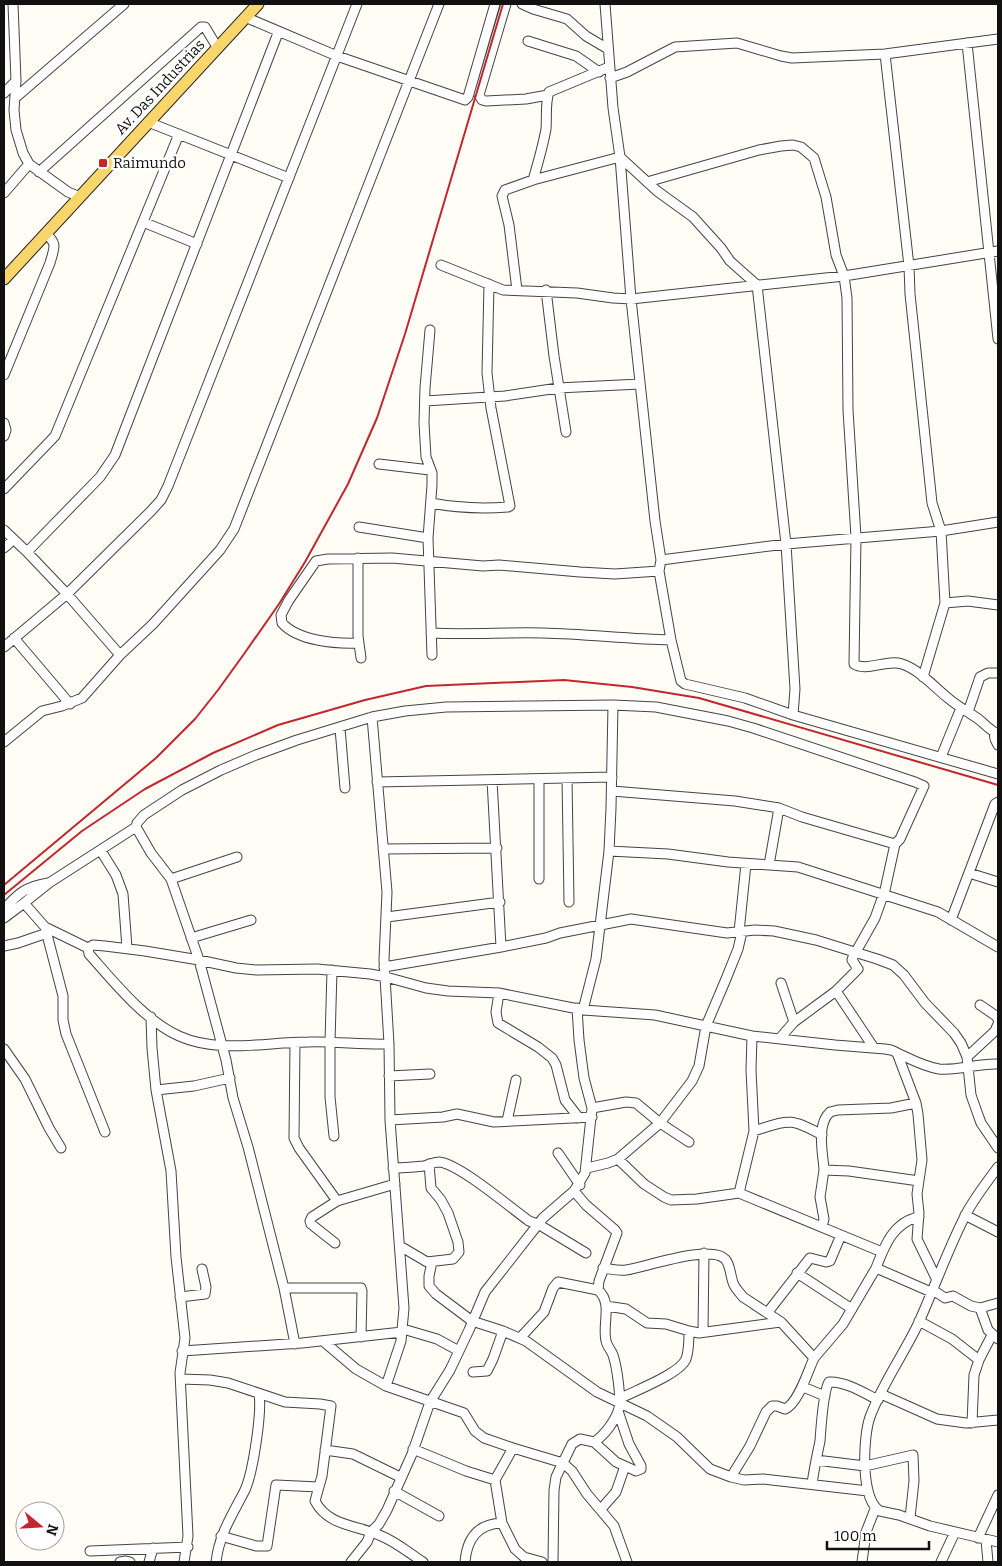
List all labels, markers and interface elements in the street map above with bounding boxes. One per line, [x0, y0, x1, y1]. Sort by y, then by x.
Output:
street label: Av. Das Industrias [111, 36, 209, 138]
place label: Raimundo [113, 154, 186, 172]
marker: Raimundo [97, 157, 109, 169]
north arrow [15, 1501, 65, 1551]
scale bar [827, 1518, 930, 1550]
text: N [42, 1522, 62, 1538]
text: 100 m [834, 1527, 877, 1545]

